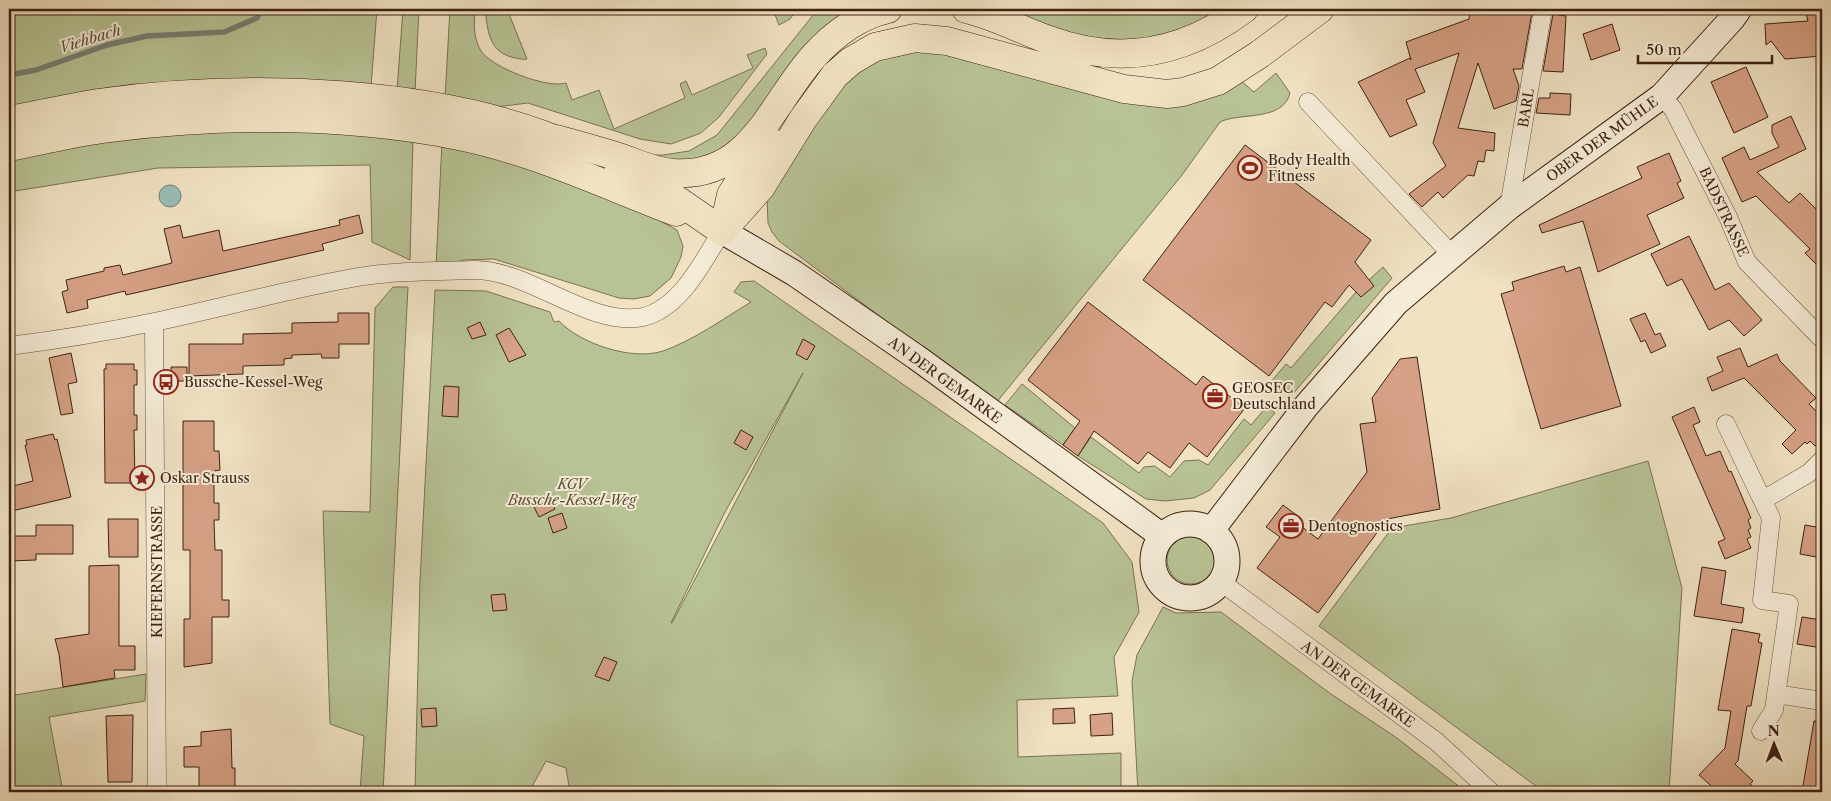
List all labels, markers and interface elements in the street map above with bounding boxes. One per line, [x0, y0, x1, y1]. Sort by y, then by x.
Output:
water label: Viehbach [57, 20, 123, 57]
scale bar [1638, 32, 1772, 64]
text: 50 m [1646, 40, 1682, 59]
street label: BARL [1514, 87, 1538, 129]
street label: OBER DER MÜHLE [1542, 92, 1662, 186]
place label: Body Health Fitness [1268, 151, 1351, 185]
sports icon: Body Health Fitness [1237, 155, 1263, 181]
street label: BADSTRASSE [1695, 164, 1753, 260]
street label: AN DER GEMARKE [884, 332, 1005, 427]
bus stop icon: Bussche-Kessel-Weg [153, 369, 179, 395]
place label: Bussche-Kessel-Weg [184, 373, 323, 391]
place label: GEOSEC Deutschland [1232, 379, 1316, 413]
office icon: GEOSEC Deutschland [1202, 383, 1228, 409]
place icon: Oskar Strauss [129, 465, 155, 491]
place label: Oskar Strauss [160, 469, 250, 487]
park label: KGV Bussche-Kessel-Weg [507, 475, 638, 509]
street label: KIEFERNSTRASSE [148, 506, 166, 638]
office icon: Dentognostics [1278, 513, 1304, 539]
place label: Dentognostics [1308, 517, 1403, 535]
street label: AN DER GEMARKE [1297, 636, 1418, 731]
north arrow [1748, 718, 1798, 768]
text: N [1768, 722, 1780, 740]

